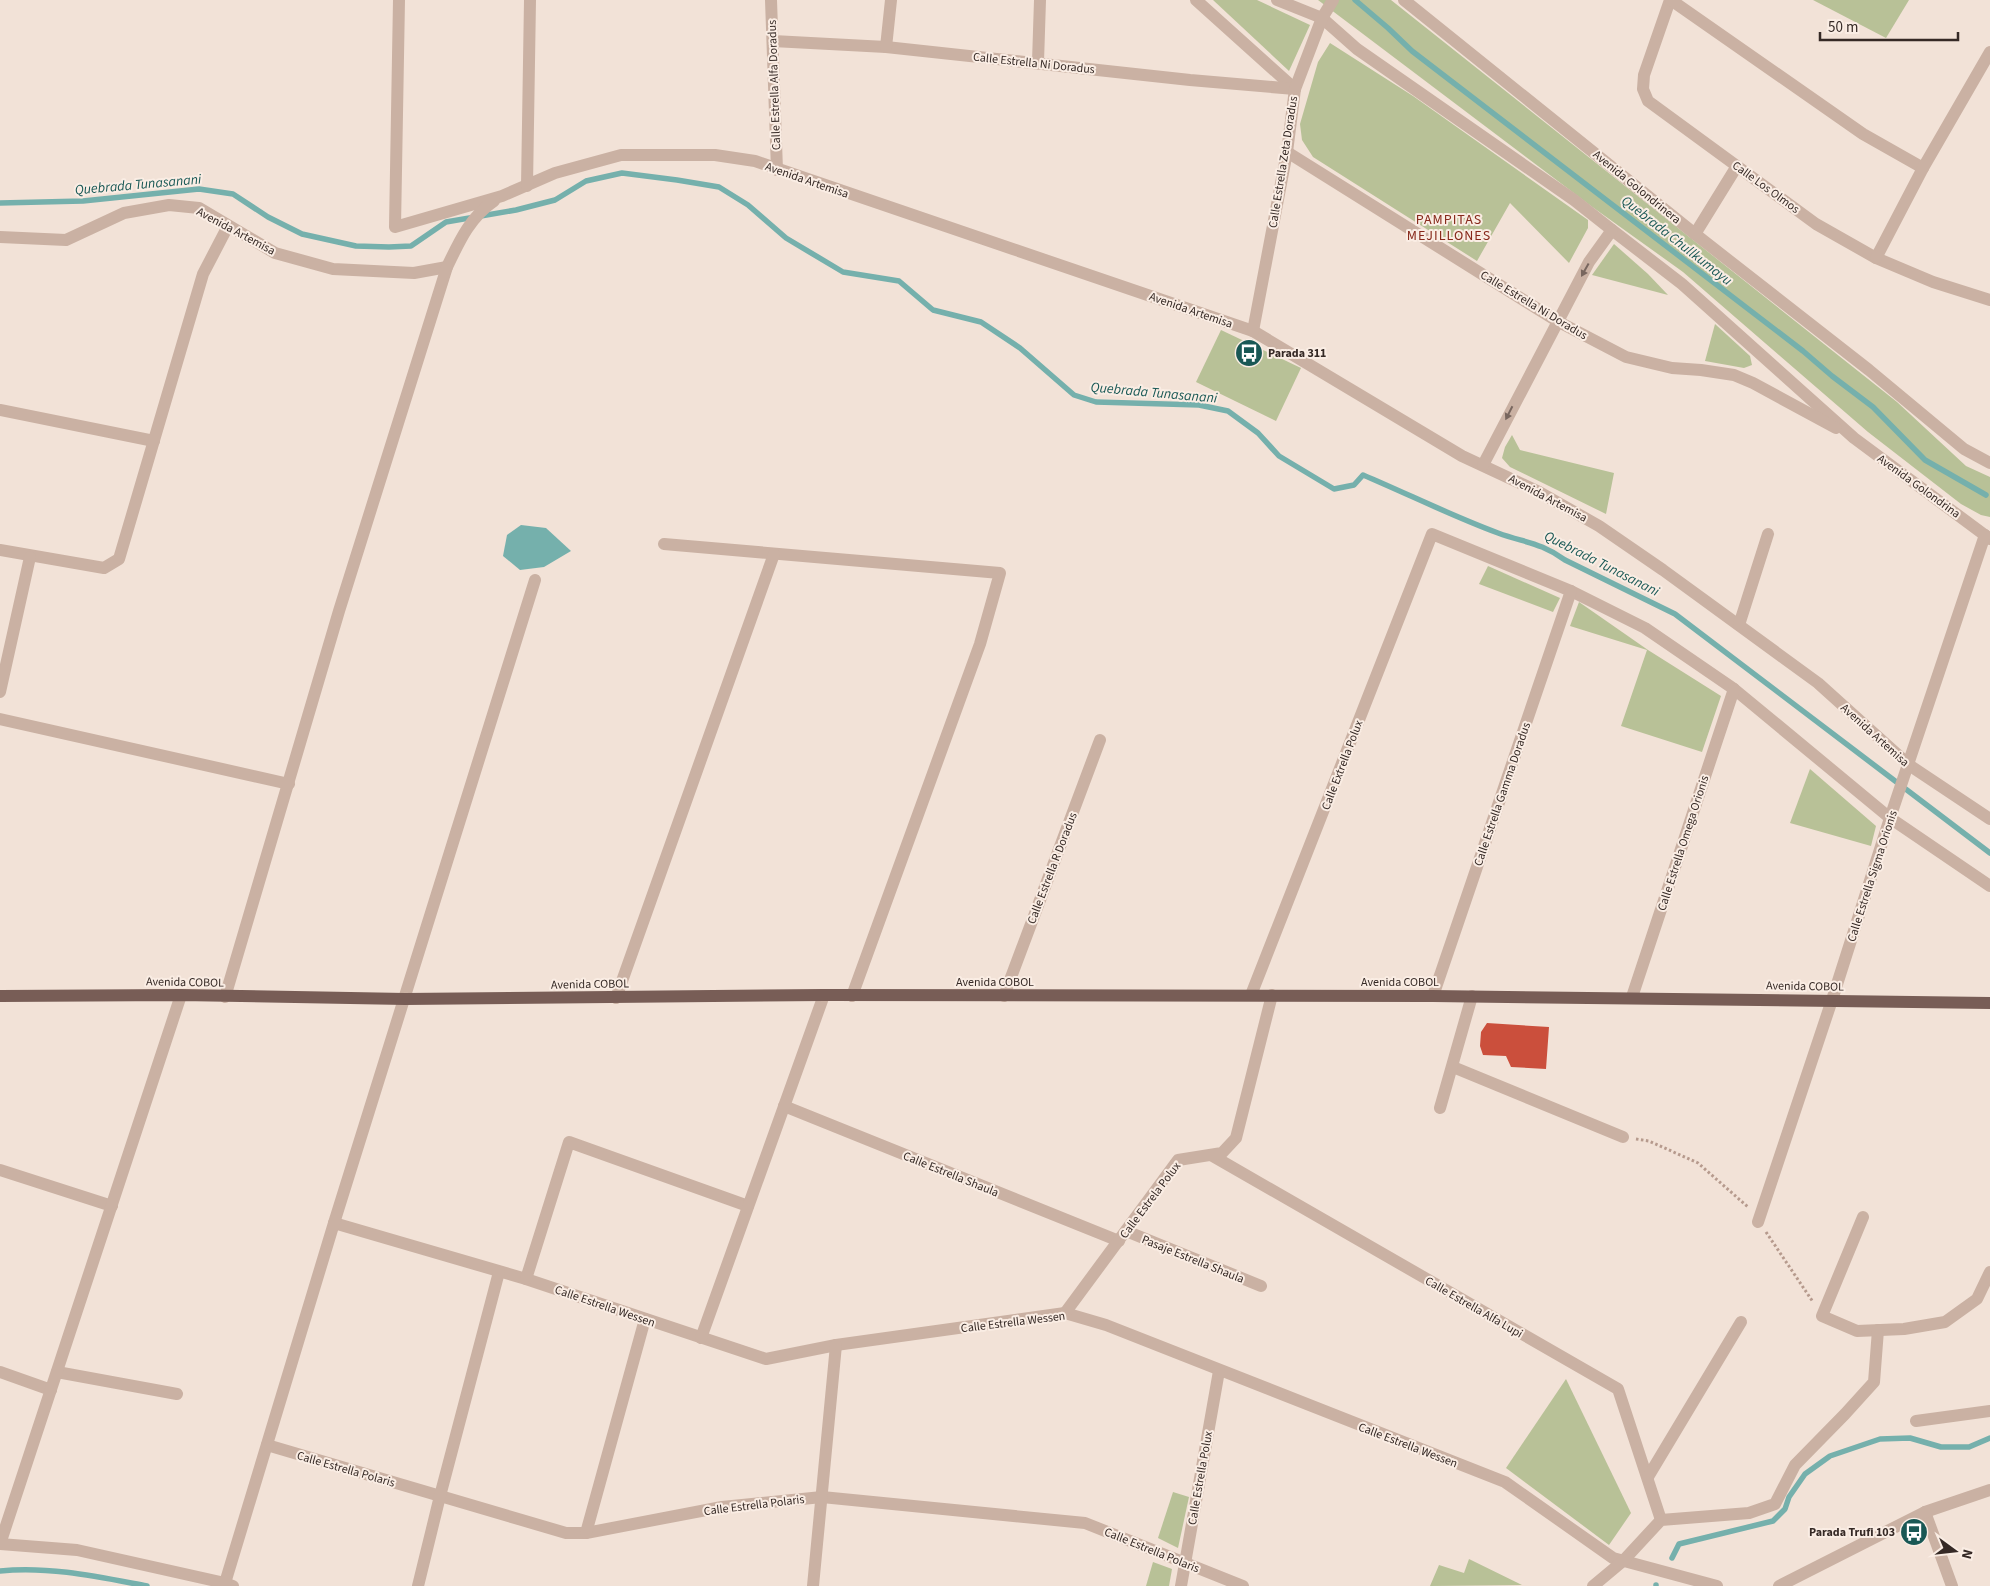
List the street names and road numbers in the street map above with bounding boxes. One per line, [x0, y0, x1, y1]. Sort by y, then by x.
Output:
street label: Calle Estrella Alfa Doradus [764, 20, 785, 150]
street label: Calle Estrella Ni Doradus [972, 49, 1096, 78]
street label: Calle Estrella Zeta Doradus [1265, 95, 1302, 229]
street label: Avenida Golondrinera [1589, 147, 1684, 228]
street label: Calle Los Olmos [1729, 157, 1803, 218]
street label: Avenida Artemisa [763, 158, 851, 203]
street label: Avenida Artemisa [193, 203, 278, 259]
street label: Calle Estrella Ni Doradus [1477, 267, 1591, 344]
street label: Avenida Artemisa [1147, 288, 1235, 333]
street label: Avenida Golondrina [1874, 450, 1964, 522]
street label: Avenida Artemisa [1505, 470, 1590, 526]
street label: Avenida Artemisa [1837, 700, 1913, 771]
street label: Calle Extrella Polux [1318, 717, 1368, 813]
street label: Calle Estrella Gamma Doradus [1470, 720, 1535, 868]
street label: Calle Estrella Omega Orionis [1654, 773, 1713, 913]
street label: Calle Estrella Sigma Orionis [1843, 808, 1902, 944]
street label: Calle Estrella R Doradus [1023, 810, 1082, 926]
street label: Avenida COBOL [146, 973, 224, 992]
street label: Avenida COBOL [956, 974, 1034, 991]
street label: Avenida COBOL [1361, 974, 1439, 991]
street label: Avenida COBOL [551, 975, 629, 994]
street label: Avenida COBOL [1766, 977, 1844, 996]
street label: Calle Estrella Shaula [900, 1148, 1001, 1201]
street label: Calle Estrela Polux [1116, 1158, 1185, 1242]
street label: Pasaje Estrella Shaula [1139, 1231, 1247, 1288]
street label: Calle Estrella Alfa Lupi [1422, 1273, 1526, 1342]
street label: Calle Estrella Wessen [552, 1281, 657, 1332]
street label: Calle Estrella Wessen [960, 1308, 1066, 1337]
street label: Calle Estrella Wessen [1356, 1419, 1460, 1472]
street label: Calle Estrella Polux [1184, 1429, 1217, 1526]
street label: Calle Estrella Polaris [295, 1447, 397, 1492]
street label: Calle Estrella Polaris [703, 1491, 805, 1520]
street label: Calle Estrella Polaris [1102, 1524, 1202, 1577]

